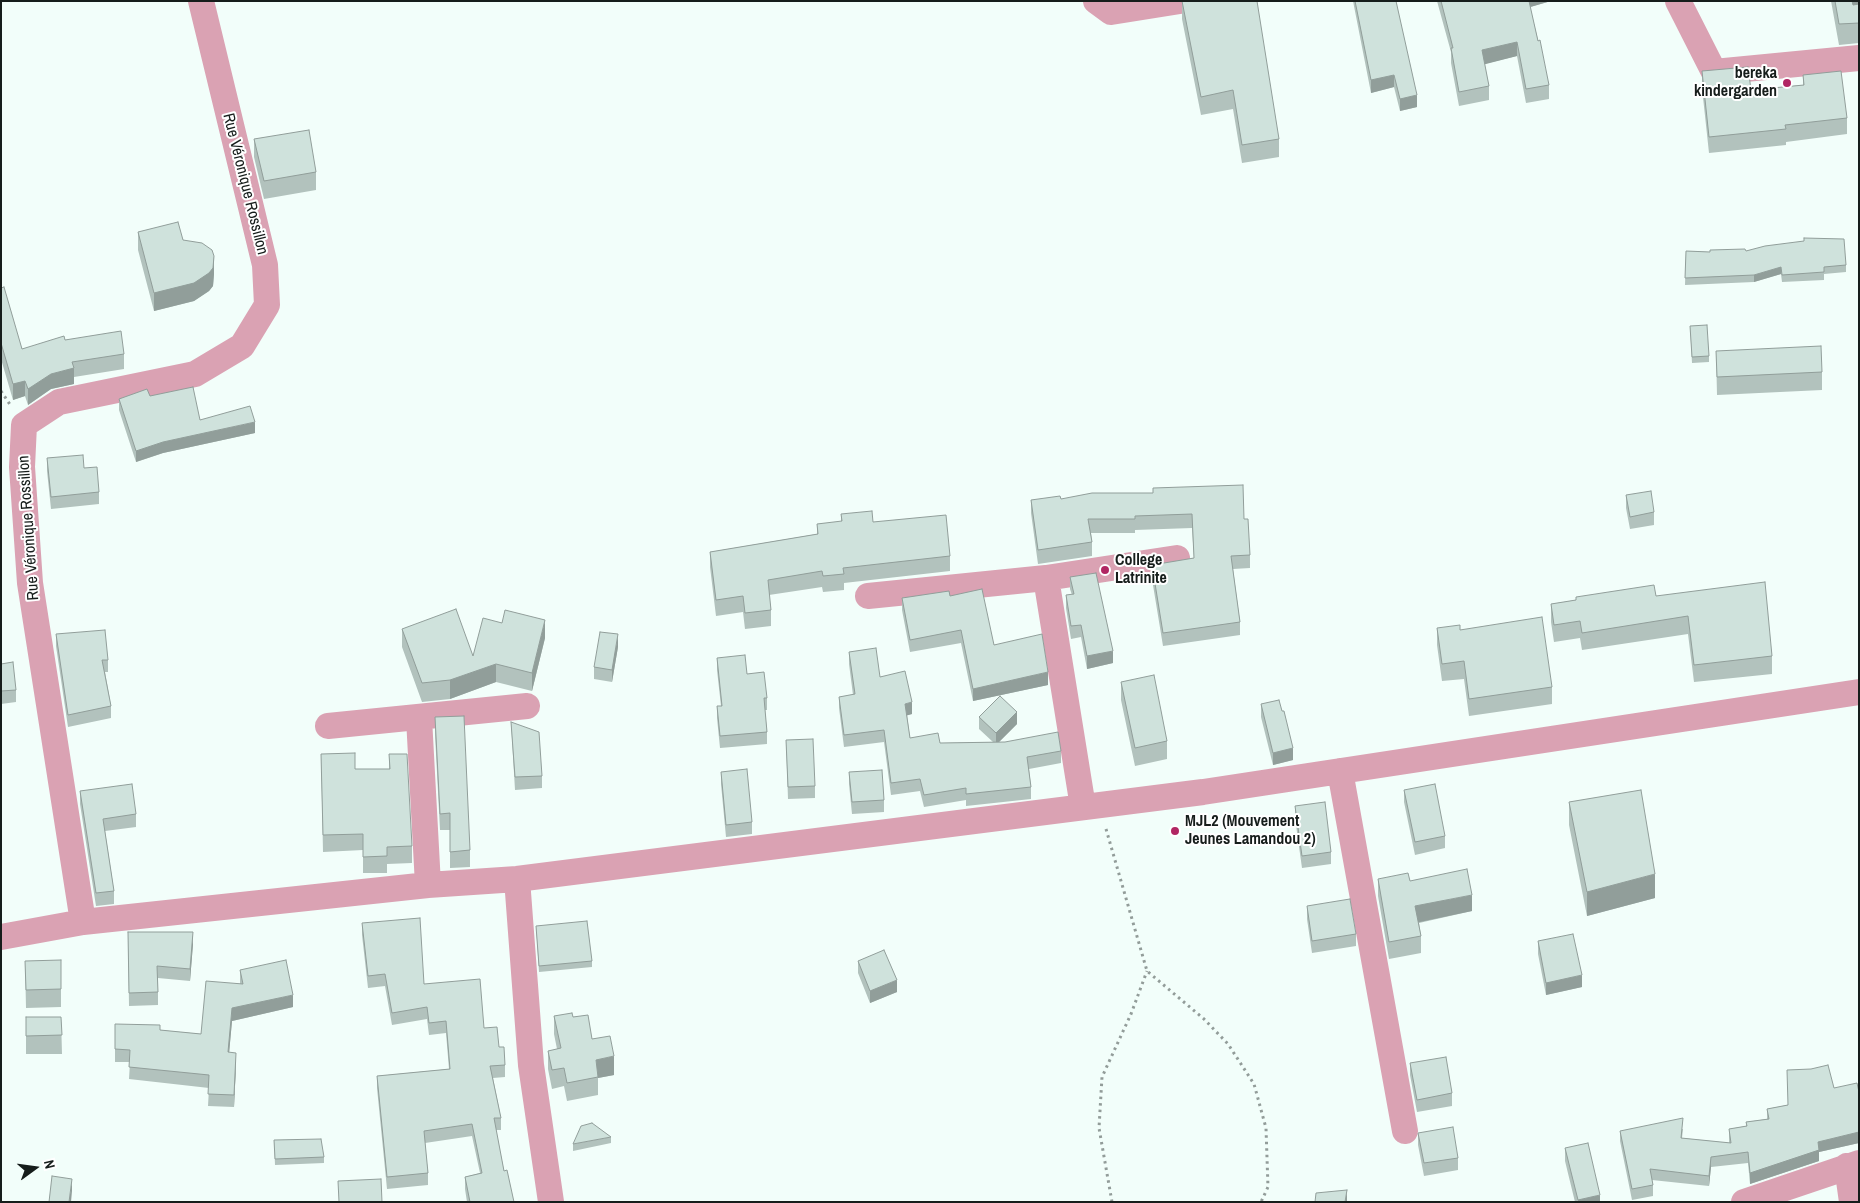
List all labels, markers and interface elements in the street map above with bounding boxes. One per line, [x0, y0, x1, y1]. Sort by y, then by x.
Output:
place label: bereka kindergarden [1694, 64, 1777, 102]
marker: bereka kindergarden [1781, 77, 1793, 89]
street label: Rue Véronique Rossillon [218, 111, 272, 257]
street label: Rue Véronique Rossillon [14, 455, 44, 601]
place label: College Latrinite [1115, 551, 1167, 589]
marker: College Latrinite [1099, 564, 1111, 576]
place label: MJL2 (Mouvement Jeunes Lamandou 2) [1185, 812, 1316, 850]
marker: MJL2 (Mouvement Jeunes Lamandou 2) [1169, 825, 1181, 837]
north arrow [10, 1143, 60, 1193]
text: N [40, 1158, 59, 1171]

